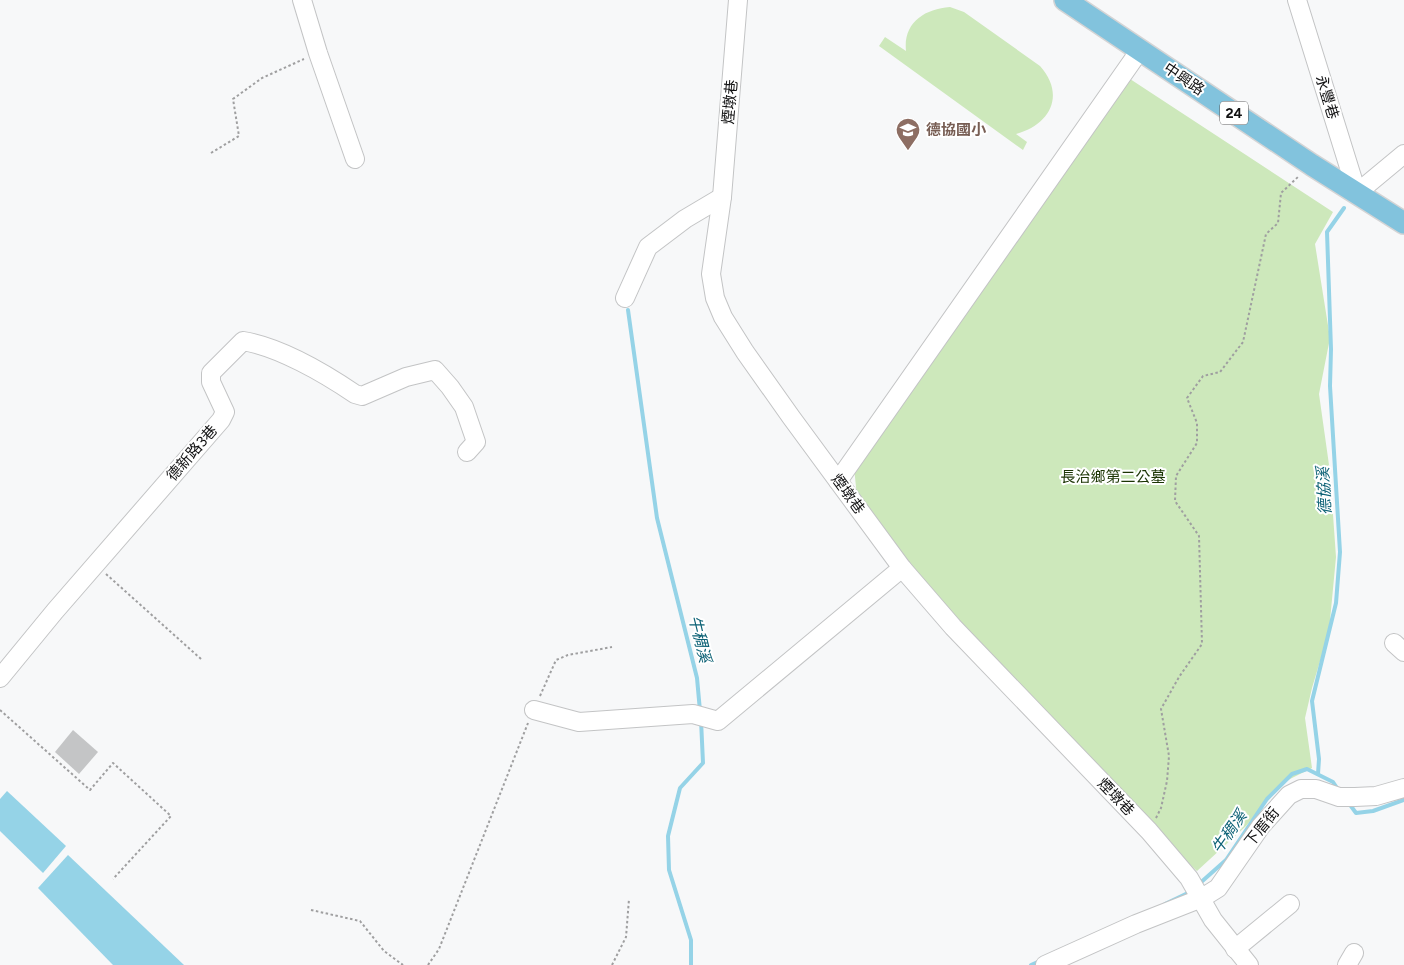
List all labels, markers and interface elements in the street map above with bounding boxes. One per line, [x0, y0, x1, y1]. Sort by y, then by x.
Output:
street label: 中興路 [1160, 59, 1208, 99]
street label: 永豐巷 [1312, 73, 1342, 121]
street label: 煙墩巷 [719, 79, 741, 125]
road number: 24 [1220, 102, 1248, 125]
school or university icon: 德協國小 [895, 117, 921, 151]
place label: 德協國小 [926, 121, 987, 139]
street label: 德新路3巷 [163, 421, 221, 485]
water label: 德協溪 [1313, 465, 1335, 515]
park label: 長治鄉第二公墓 [1060, 468, 1166, 486]
street label: 煙墩巷 [827, 471, 869, 517]
water label: 牛稠溪 [685, 613, 716, 667]
street label: 煙墩巷 [1094, 775, 1138, 819]
street label: 下厝街 [1241, 804, 1283, 850]
water label: 牛稠溪 [1207, 805, 1252, 857]

